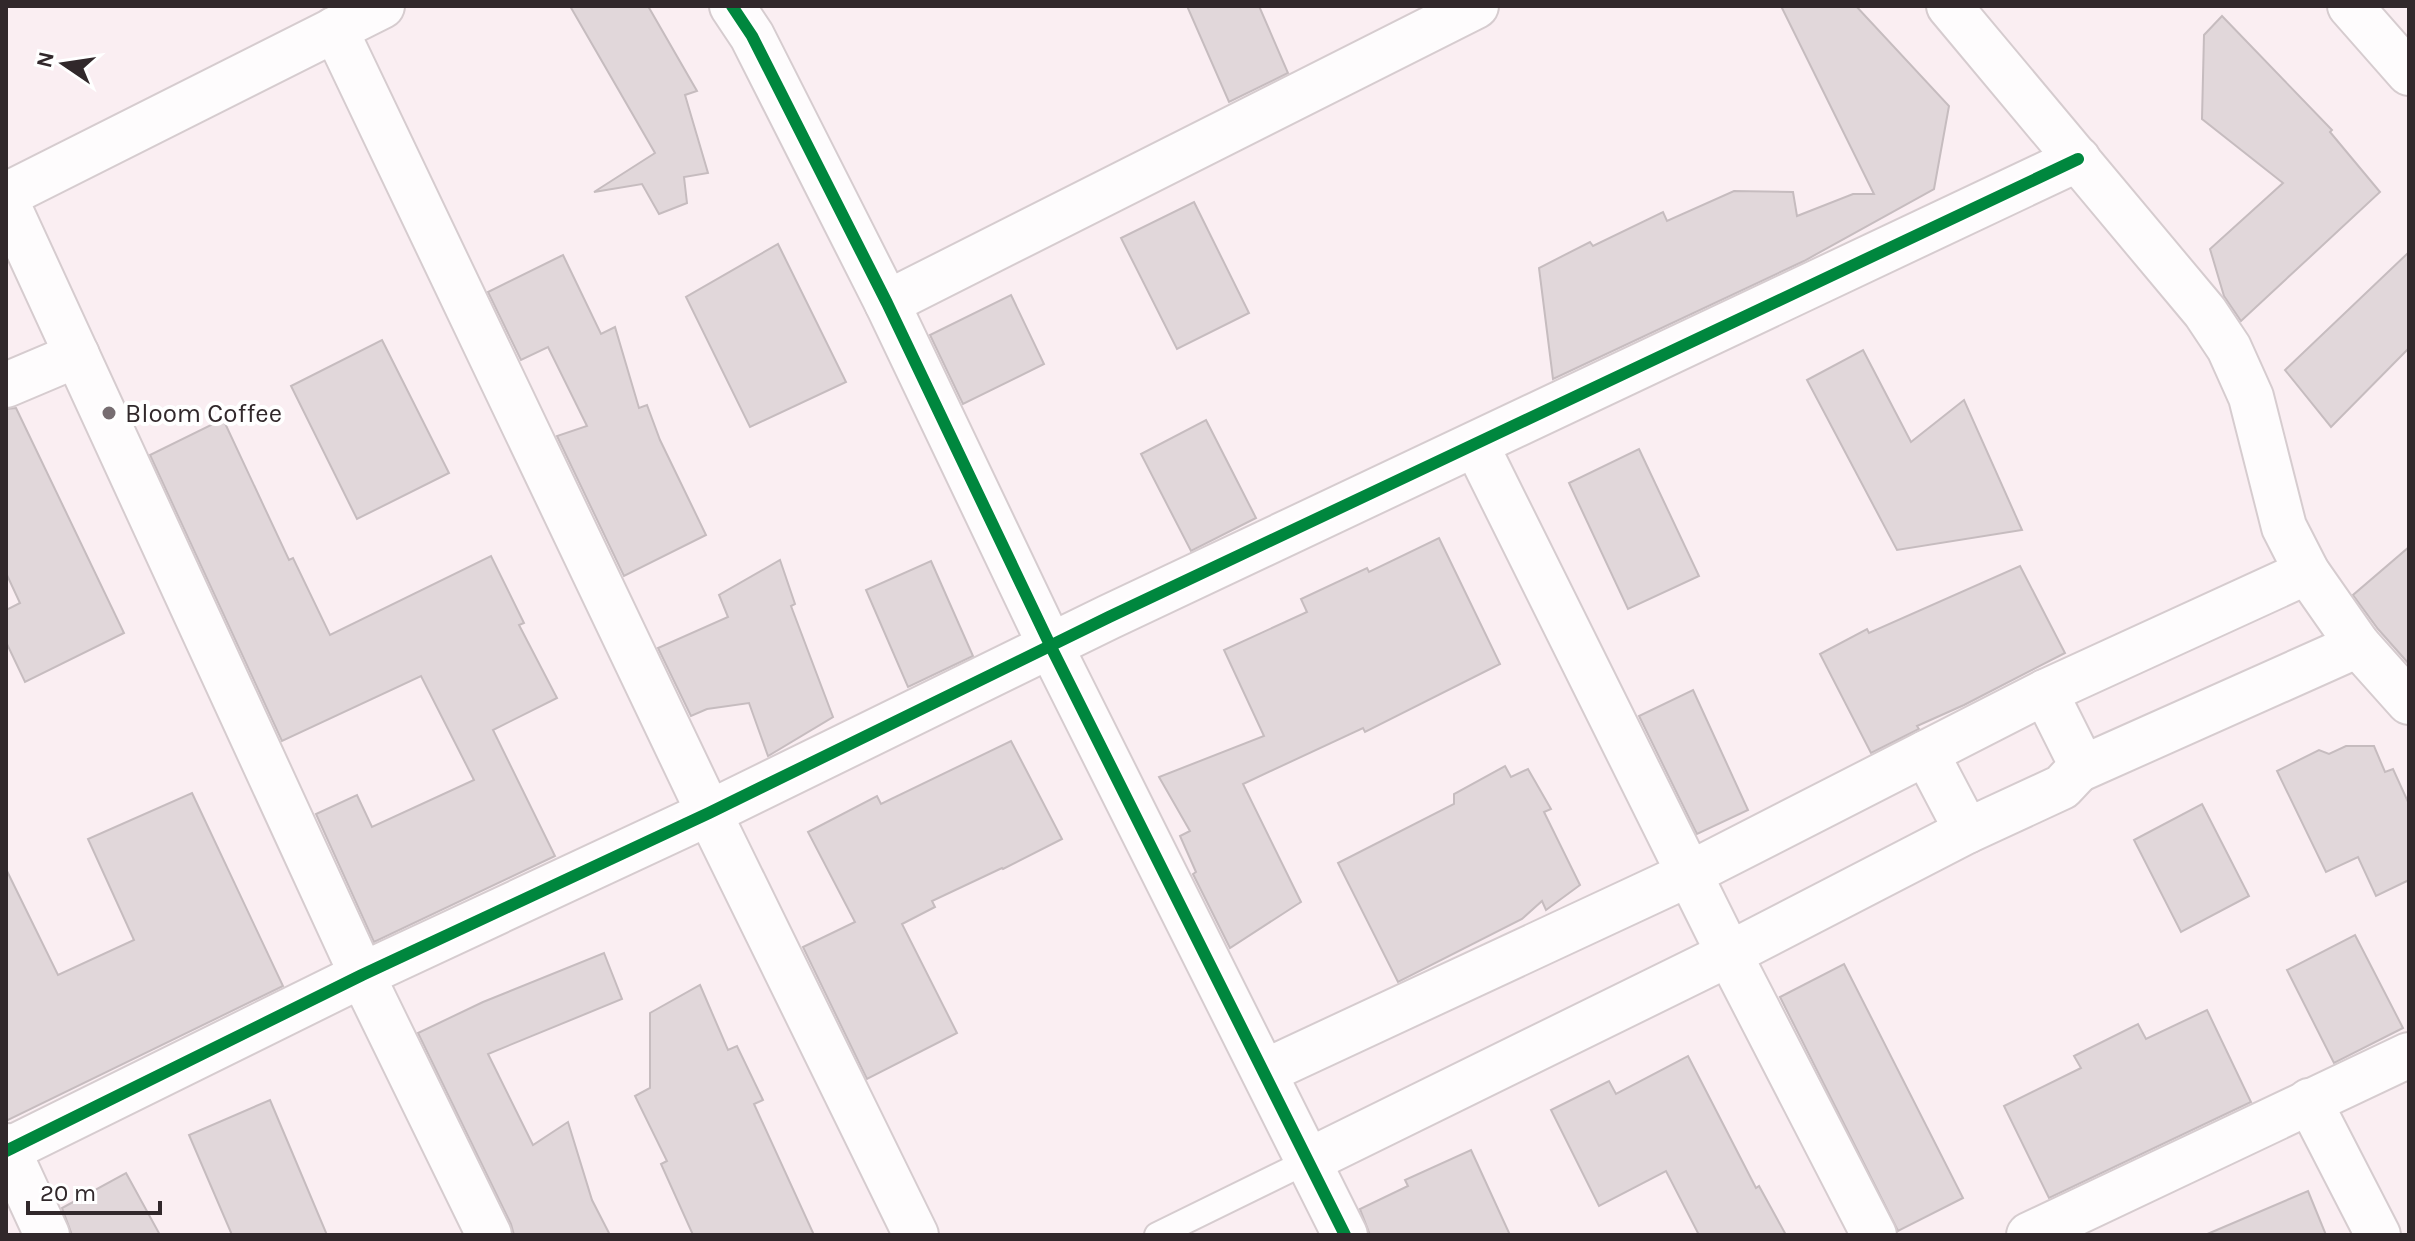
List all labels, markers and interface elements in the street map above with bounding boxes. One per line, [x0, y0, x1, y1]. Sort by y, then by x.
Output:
north arrow [24, 24, 104, 104]
text: N [31, 49, 60, 70]
place label: Bloom Coffee [125, 398, 282, 429]
marker: Bloom Coffee [100, 404, 118, 422]
scale bar [28, 1165, 160, 1215]
text: 20 m [40, 1179, 96, 1207]

